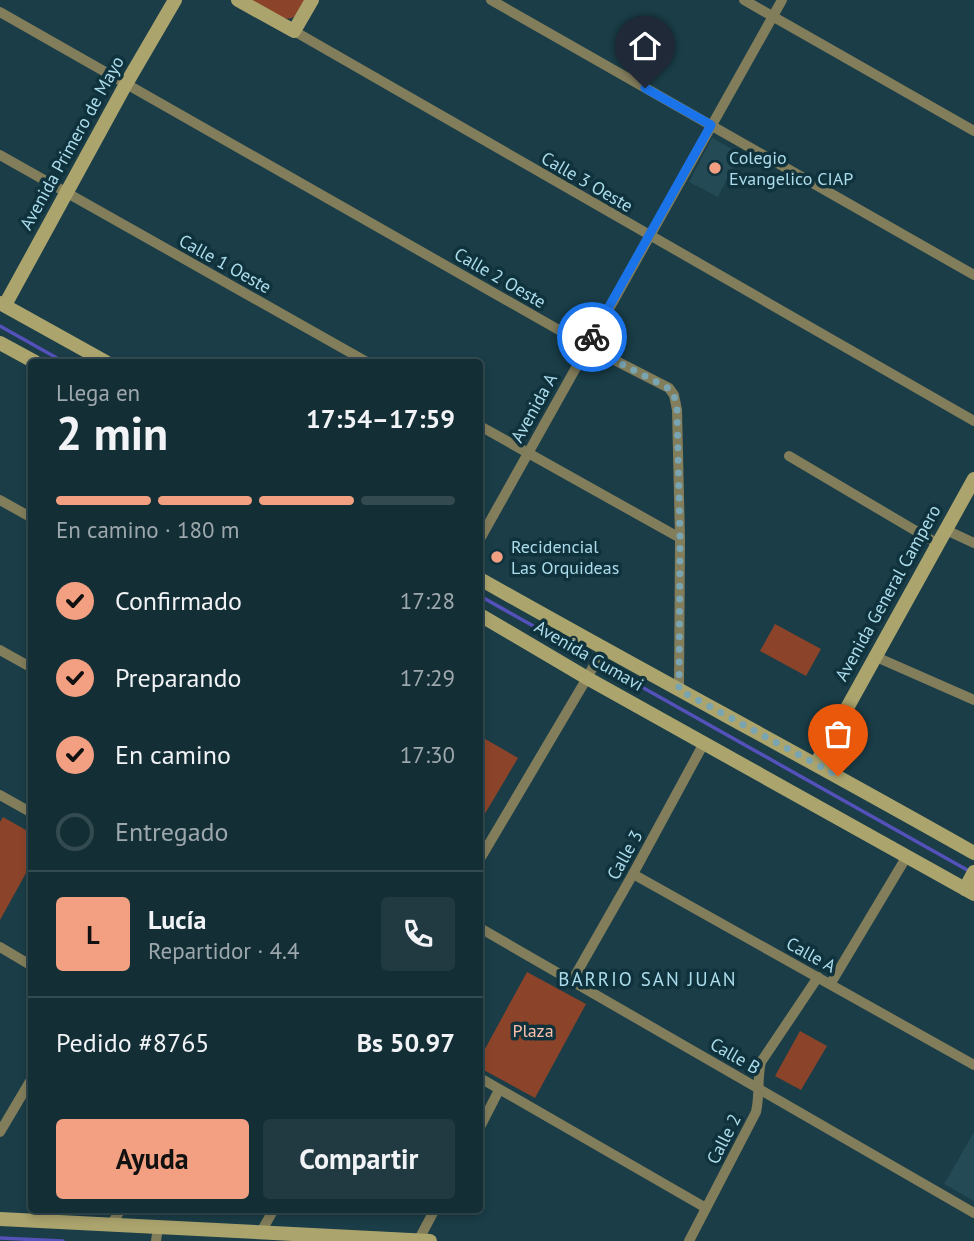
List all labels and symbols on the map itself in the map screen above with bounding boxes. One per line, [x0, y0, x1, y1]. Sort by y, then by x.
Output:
pin [615, 16, 675, 88]
street label: Avenida Primero de Mayo [14, 52, 129, 234]
street label: Calle 3 Oeste [537, 146, 637, 217]
place label: Colegio Evangelico CIAP [729, 146, 853, 190]
marker: Colegio Evangelico CIAP [707, 160, 723, 176]
street label: Calle 1 Oeste [175, 229, 275, 298]
street label: Calle 2 Oeste [450, 242, 550, 313]
courier [557, 302, 627, 372]
street label: Avenida A [505, 369, 562, 446]
street label: Avenida General Campero [829, 501, 946, 685]
place label: Recidencial Las Orquideas [511, 535, 619, 579]
marker: Recidencial Las Orquideas [489, 549, 505, 565]
street label: Avenida Cumavi [531, 615, 648, 696]
pin [808, 704, 868, 776]
street label: Calle 3 [602, 826, 648, 884]
street label: Calle A [782, 932, 841, 978]
district label: BARRIO SAN JUAN [558, 967, 738, 991]
park label: Plaza [512, 1019, 554, 1042]
street label: Calle B [706, 1032, 764, 1079]
street label: Calle 2 [701, 1110, 746, 1168]

